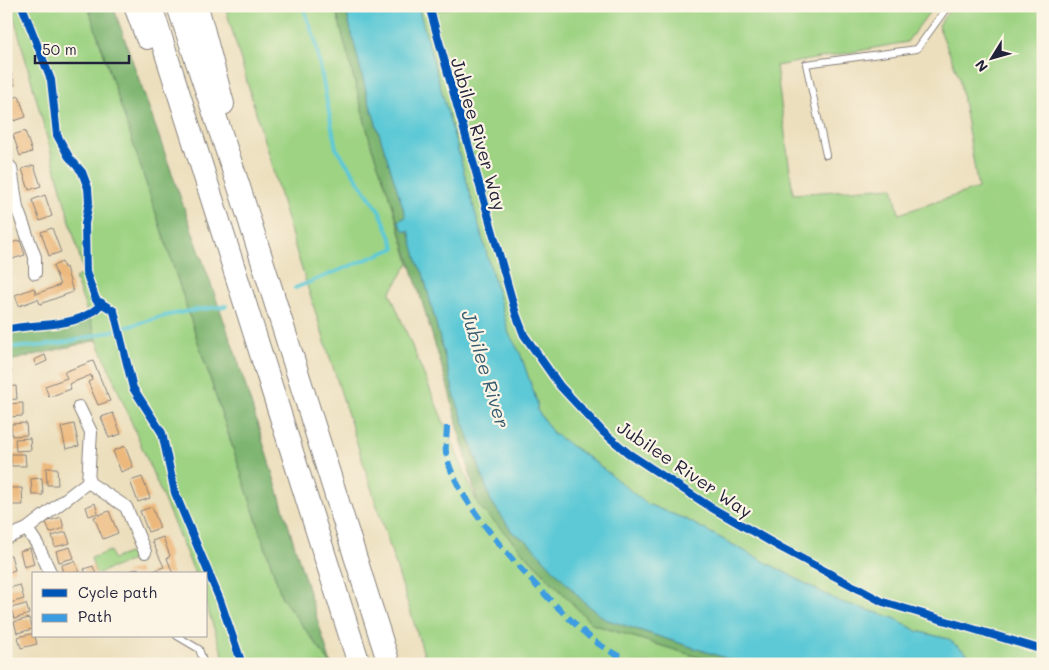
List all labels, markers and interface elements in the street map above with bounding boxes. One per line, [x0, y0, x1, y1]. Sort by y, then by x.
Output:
scale bar [35, 32, 129, 64]
north arrow [966, 32, 1016, 82]
text: 50 m [42, 39, 77, 59]
street label: Jubilee River Way [446, 55, 512, 213]
text: N [970, 56, 992, 76]
water label: Jubilee River [456, 307, 516, 431]
street label: Jubilee River Way [613, 415, 757, 523]
legend [32, 572, 208, 638]
text: Cycle path [78, 582, 157, 602]
text: Path [78, 606, 112, 626]

